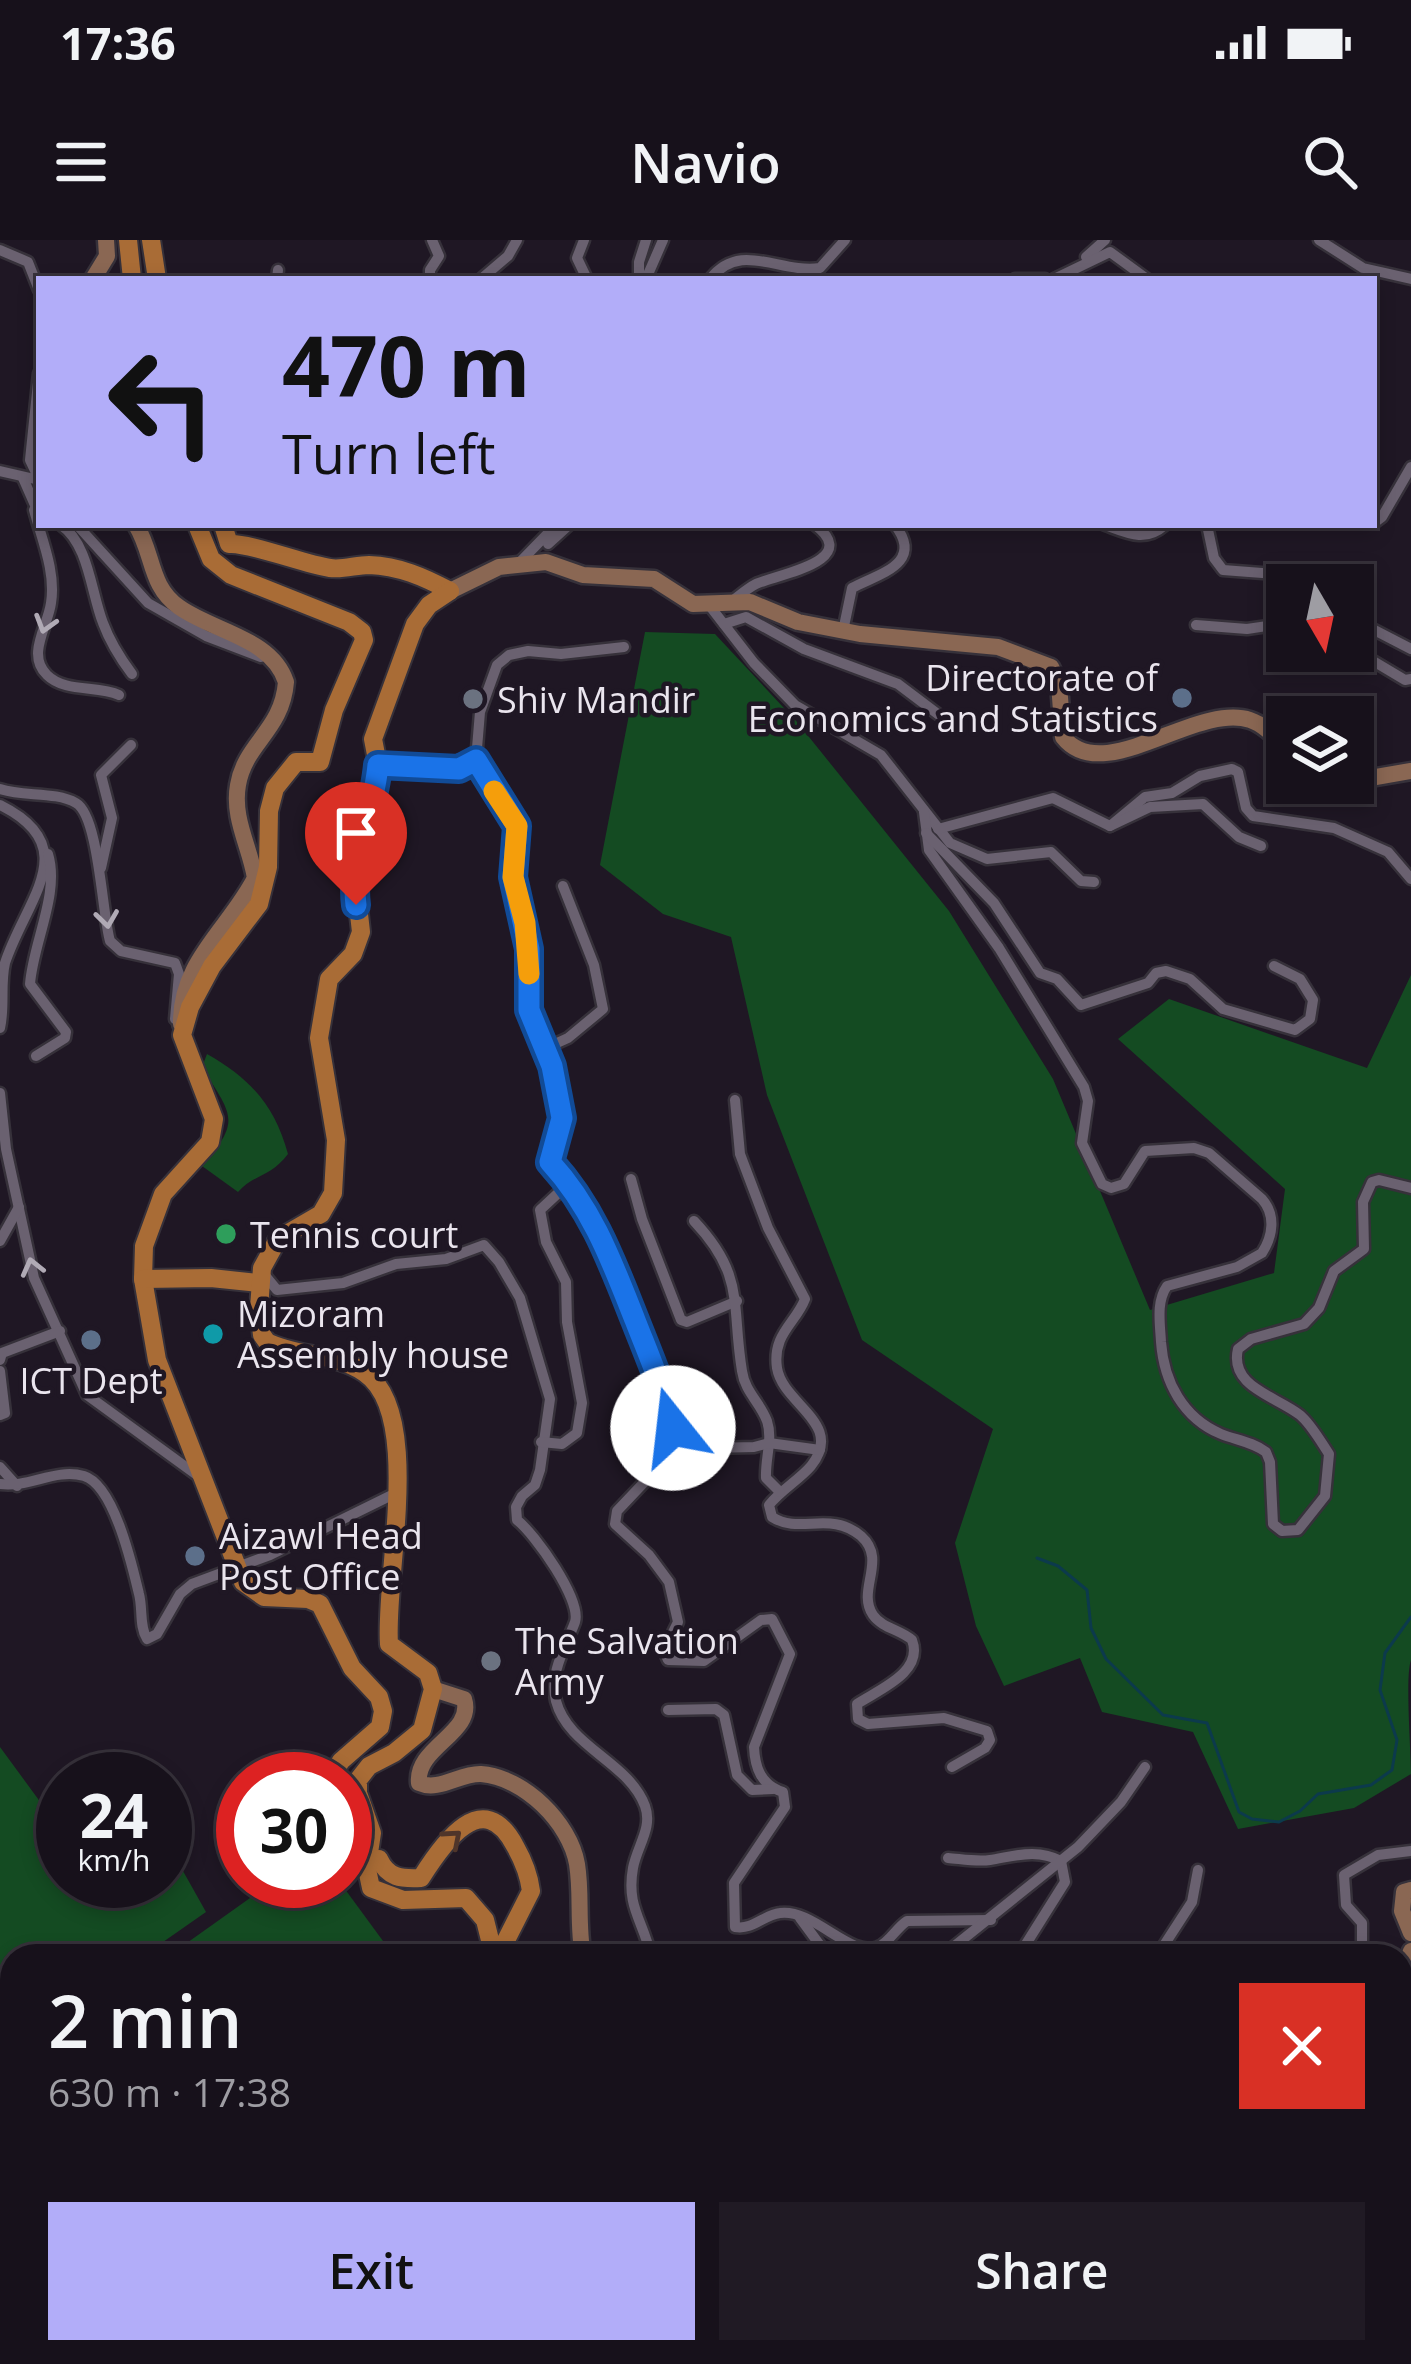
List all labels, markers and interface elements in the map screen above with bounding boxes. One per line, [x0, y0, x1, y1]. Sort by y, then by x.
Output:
text: 17:36 [60, 12, 176, 73]
text: Navio [630, 125, 781, 199]
icon: menu [48, 129, 114, 195]
icon: search [1297, 129, 1363, 195]
text: 470 m [282, 307, 530, 422]
icon: left [84, 324, 240, 480]
text: Turn left [282, 416, 495, 490]
north arrow [1266, 564, 1374, 672]
map controls [1266, 564, 1374, 804]
one-way arrow [34, 613, 59, 634]
place label: Directorate of Economics and Statistics [748, 653, 1160, 743]
place label: Shiv Mandir [497, 675, 696, 724]
marker: Directorate of Economics and Statistics [1169, 685, 1195, 711]
marker: Shiv Mandir [460, 686, 486, 712]
button: layers [1266, 696, 1374, 804]
pin [305, 782, 407, 905]
icon: arrive [323, 800, 389, 866]
one-way arrow [93, 910, 119, 929]
place label: Tennis court [250, 1210, 458, 1259]
marker: Tennis court [213, 1221, 239, 1247]
one-way arrow [21, 1258, 46, 1278]
place label: Mizoram Assembly house [237, 1289, 509, 1379]
marker: Mizoram Assembly house [200, 1321, 226, 1347]
marker: ICT Dept [78, 1327, 104, 1353]
place label: ICT Dept [19, 1356, 163, 1405]
position arrow [610, 1365, 736, 1491]
place label: Aizawl Head Post Office [219, 1511, 423, 1601]
marker: Aizawl Head Post Office [182, 1543, 208, 1569]
place label: The Salvation Army [515, 1616, 739, 1706]
marker: The Salvation Army [478, 1648, 504, 1674]
speed limit sign: 30 [216, 1752, 372, 1908]
text: 24 [80, 1774, 148, 1856]
one-way arrow [440, 1831, 462, 1853]
text: km/h [78, 1839, 150, 1880]
text: 2 min [48, 1971, 242, 2069]
button: close [1239, 1983, 1365, 2109]
text: 630 m · 17:38 [48, 2065, 291, 2118]
button: Exit [48, 2202, 695, 2340]
button: Share [719, 2202, 1365, 2340]

